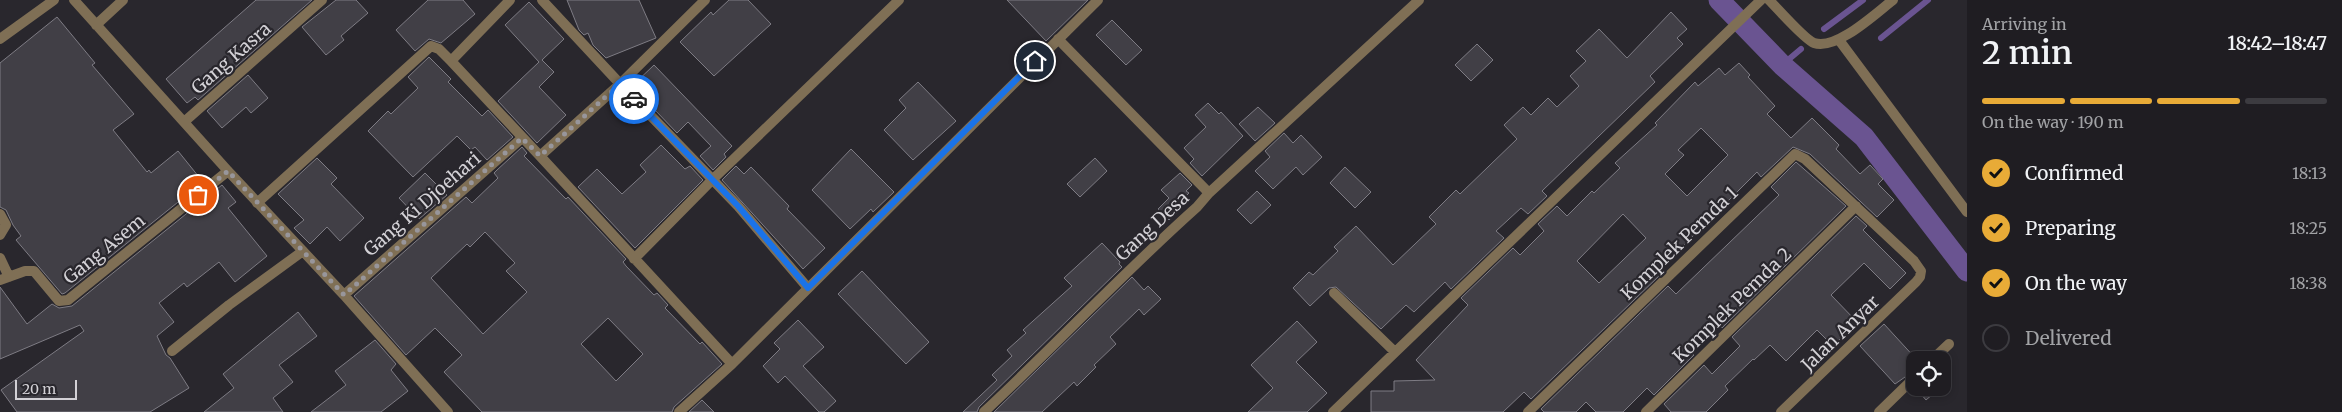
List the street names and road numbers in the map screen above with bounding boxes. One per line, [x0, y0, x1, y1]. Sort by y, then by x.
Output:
street label: Gang Kasra [186, 17, 276, 99]
street label: Gang Ki Djoehari [359, 147, 485, 261]
street label: Komplek Pemda 1 [1616, 181, 1742, 305]
street label: Gang Desa [1111, 186, 1194, 266]
street label: Gang Asem [59, 209, 150, 289]
street label: Komplek Pemda 2 [1668, 242, 1796, 368]
street label: Jalan Anyar [1795, 290, 1884, 377]

